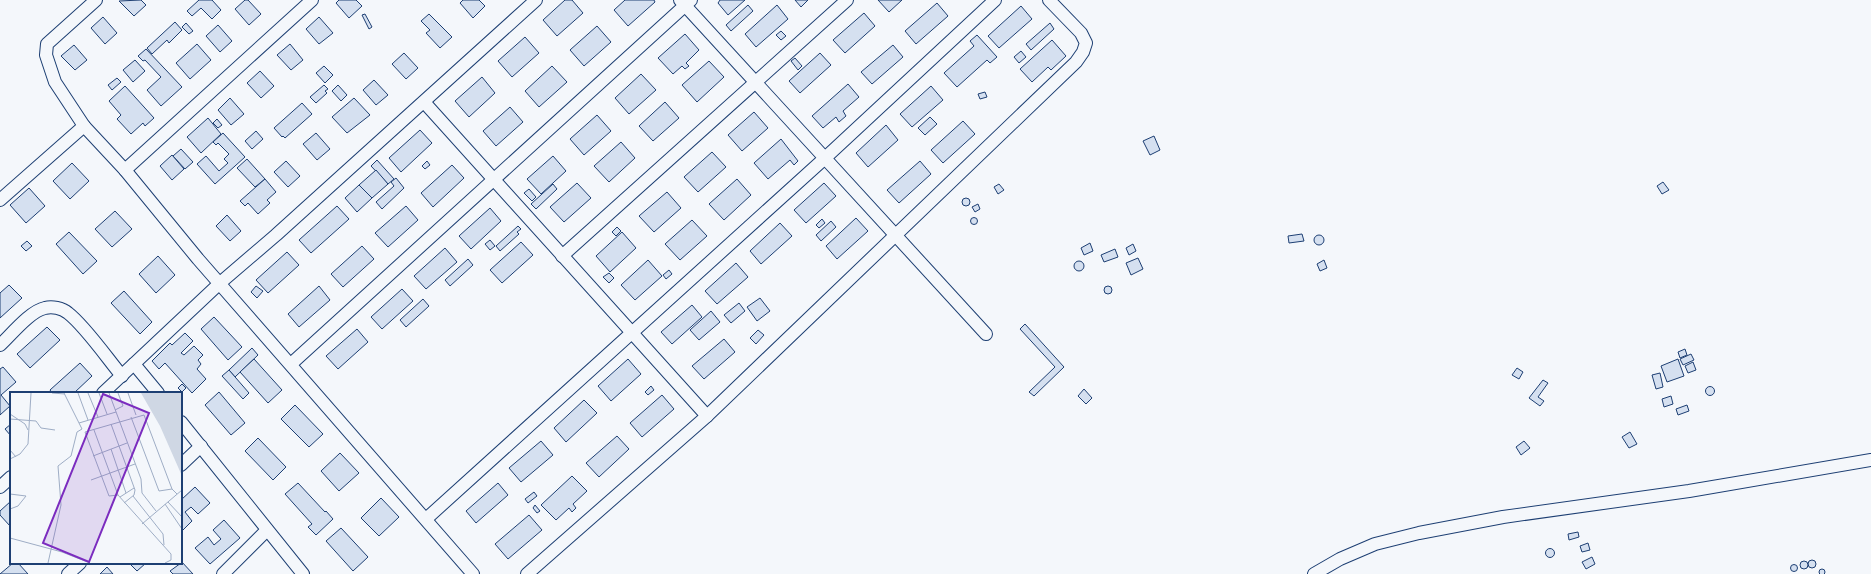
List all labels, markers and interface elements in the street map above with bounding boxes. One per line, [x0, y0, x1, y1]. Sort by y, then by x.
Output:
inset map [10, 392, 182, 564]

